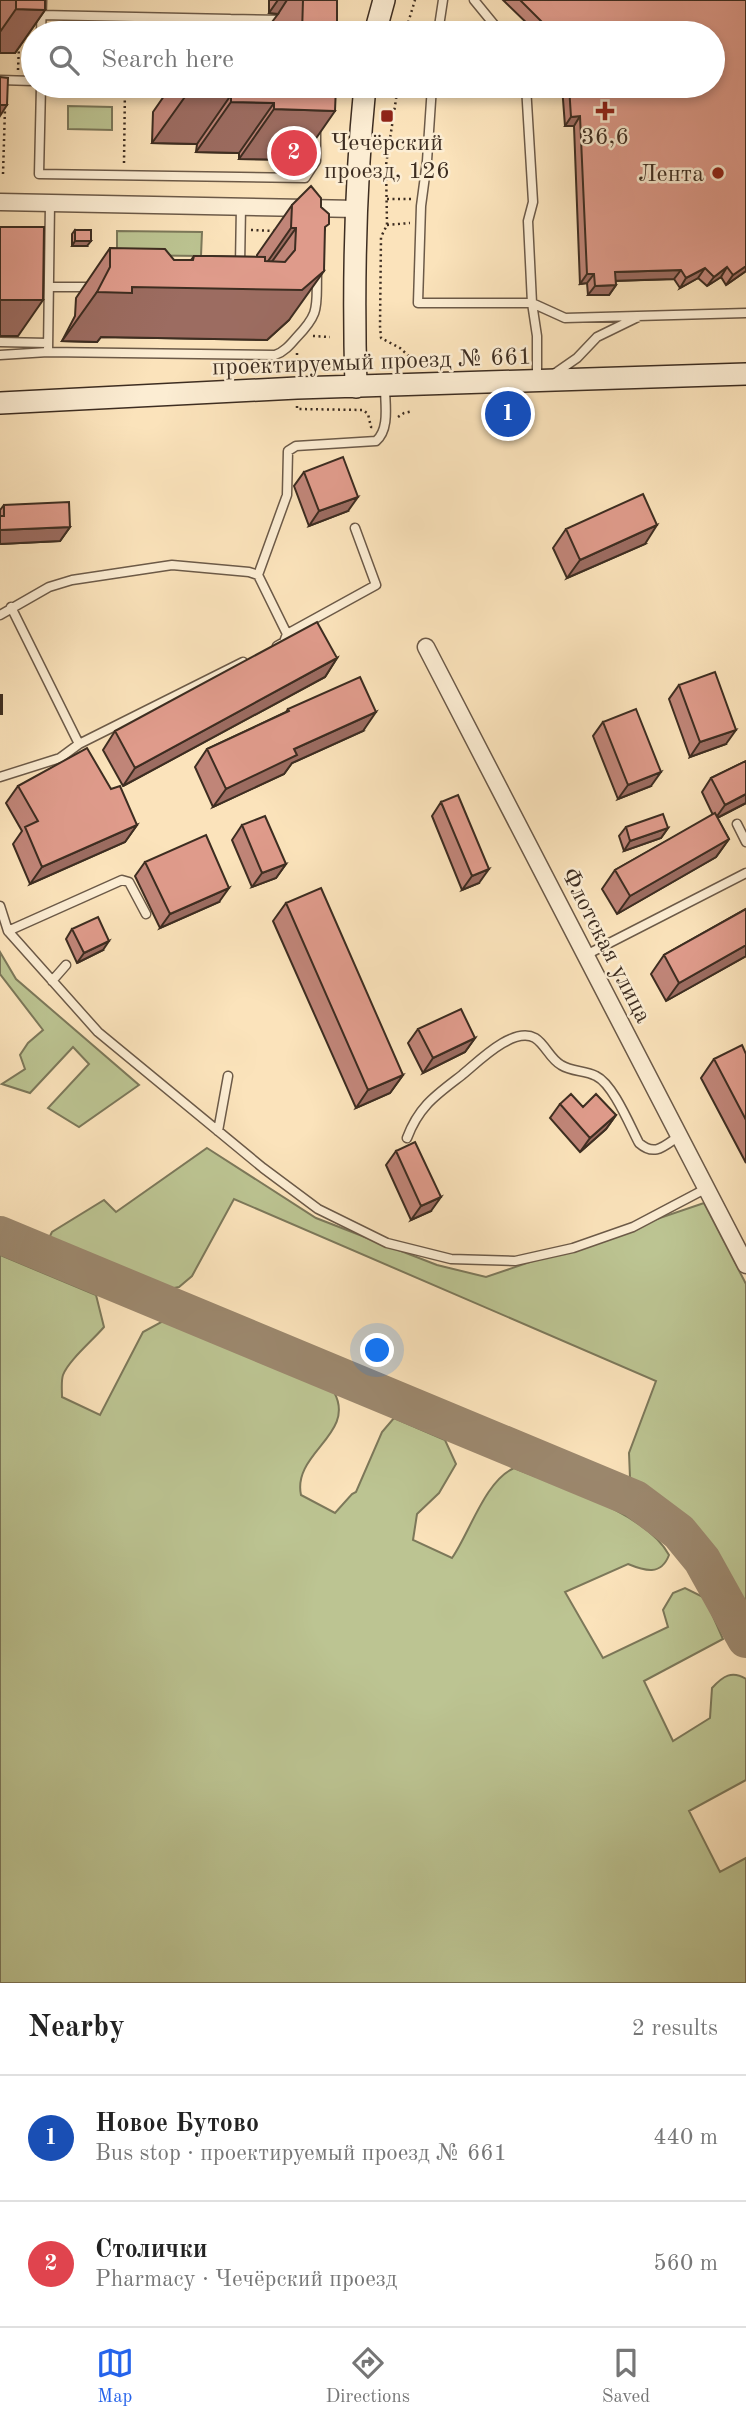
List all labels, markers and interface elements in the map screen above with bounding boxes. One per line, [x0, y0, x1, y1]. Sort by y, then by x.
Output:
search box [21, 21, 725, 98]
icon: search [45, 41, 83, 79]
text: Search here [101, 47, 234, 73]
marker: 36,6 [597, 103, 613, 119]
marker: Чечёрский проезд, 126 [379, 108, 395, 124]
place label: 36,6 [581, 126, 629, 150]
pin: 2 [271, 127, 317, 179]
place label: Чечёрский проезд, 126 [324, 132, 450, 184]
place label: Лента [638, 163, 704, 187]
marker: Лента [710, 165, 726, 181]
street label: проектируемый проезд № 661 [212, 345, 532, 381]
pin: 1 [485, 388, 531, 440]
street label: Флотская улица [556, 865, 655, 1027]
your location [360, 1333, 394, 1367]
text: Nearby [28, 2013, 125, 2043]
text: 2 results [632, 2017, 718, 2040]
text: Новое Бутово [95, 2111, 259, 2137]
text: 1 [44, 2126, 58, 2149]
text: 440 m [653, 2126, 718, 2149]
text: Bus stop · проектируемый проезд № 661 [95, 2142, 507, 2165]
text: Столички [95, 2237, 208, 2263]
text: 2 [44, 2252, 58, 2275]
text: 560 m [653, 2252, 718, 2275]
text: Pharmacy · Чечёрский проезд [95, 2268, 397, 2291]
tab: Map [96, 2344, 134, 2409]
tab: Directions [326, 2344, 410, 2409]
tab: Saved [602, 2344, 650, 2409]

